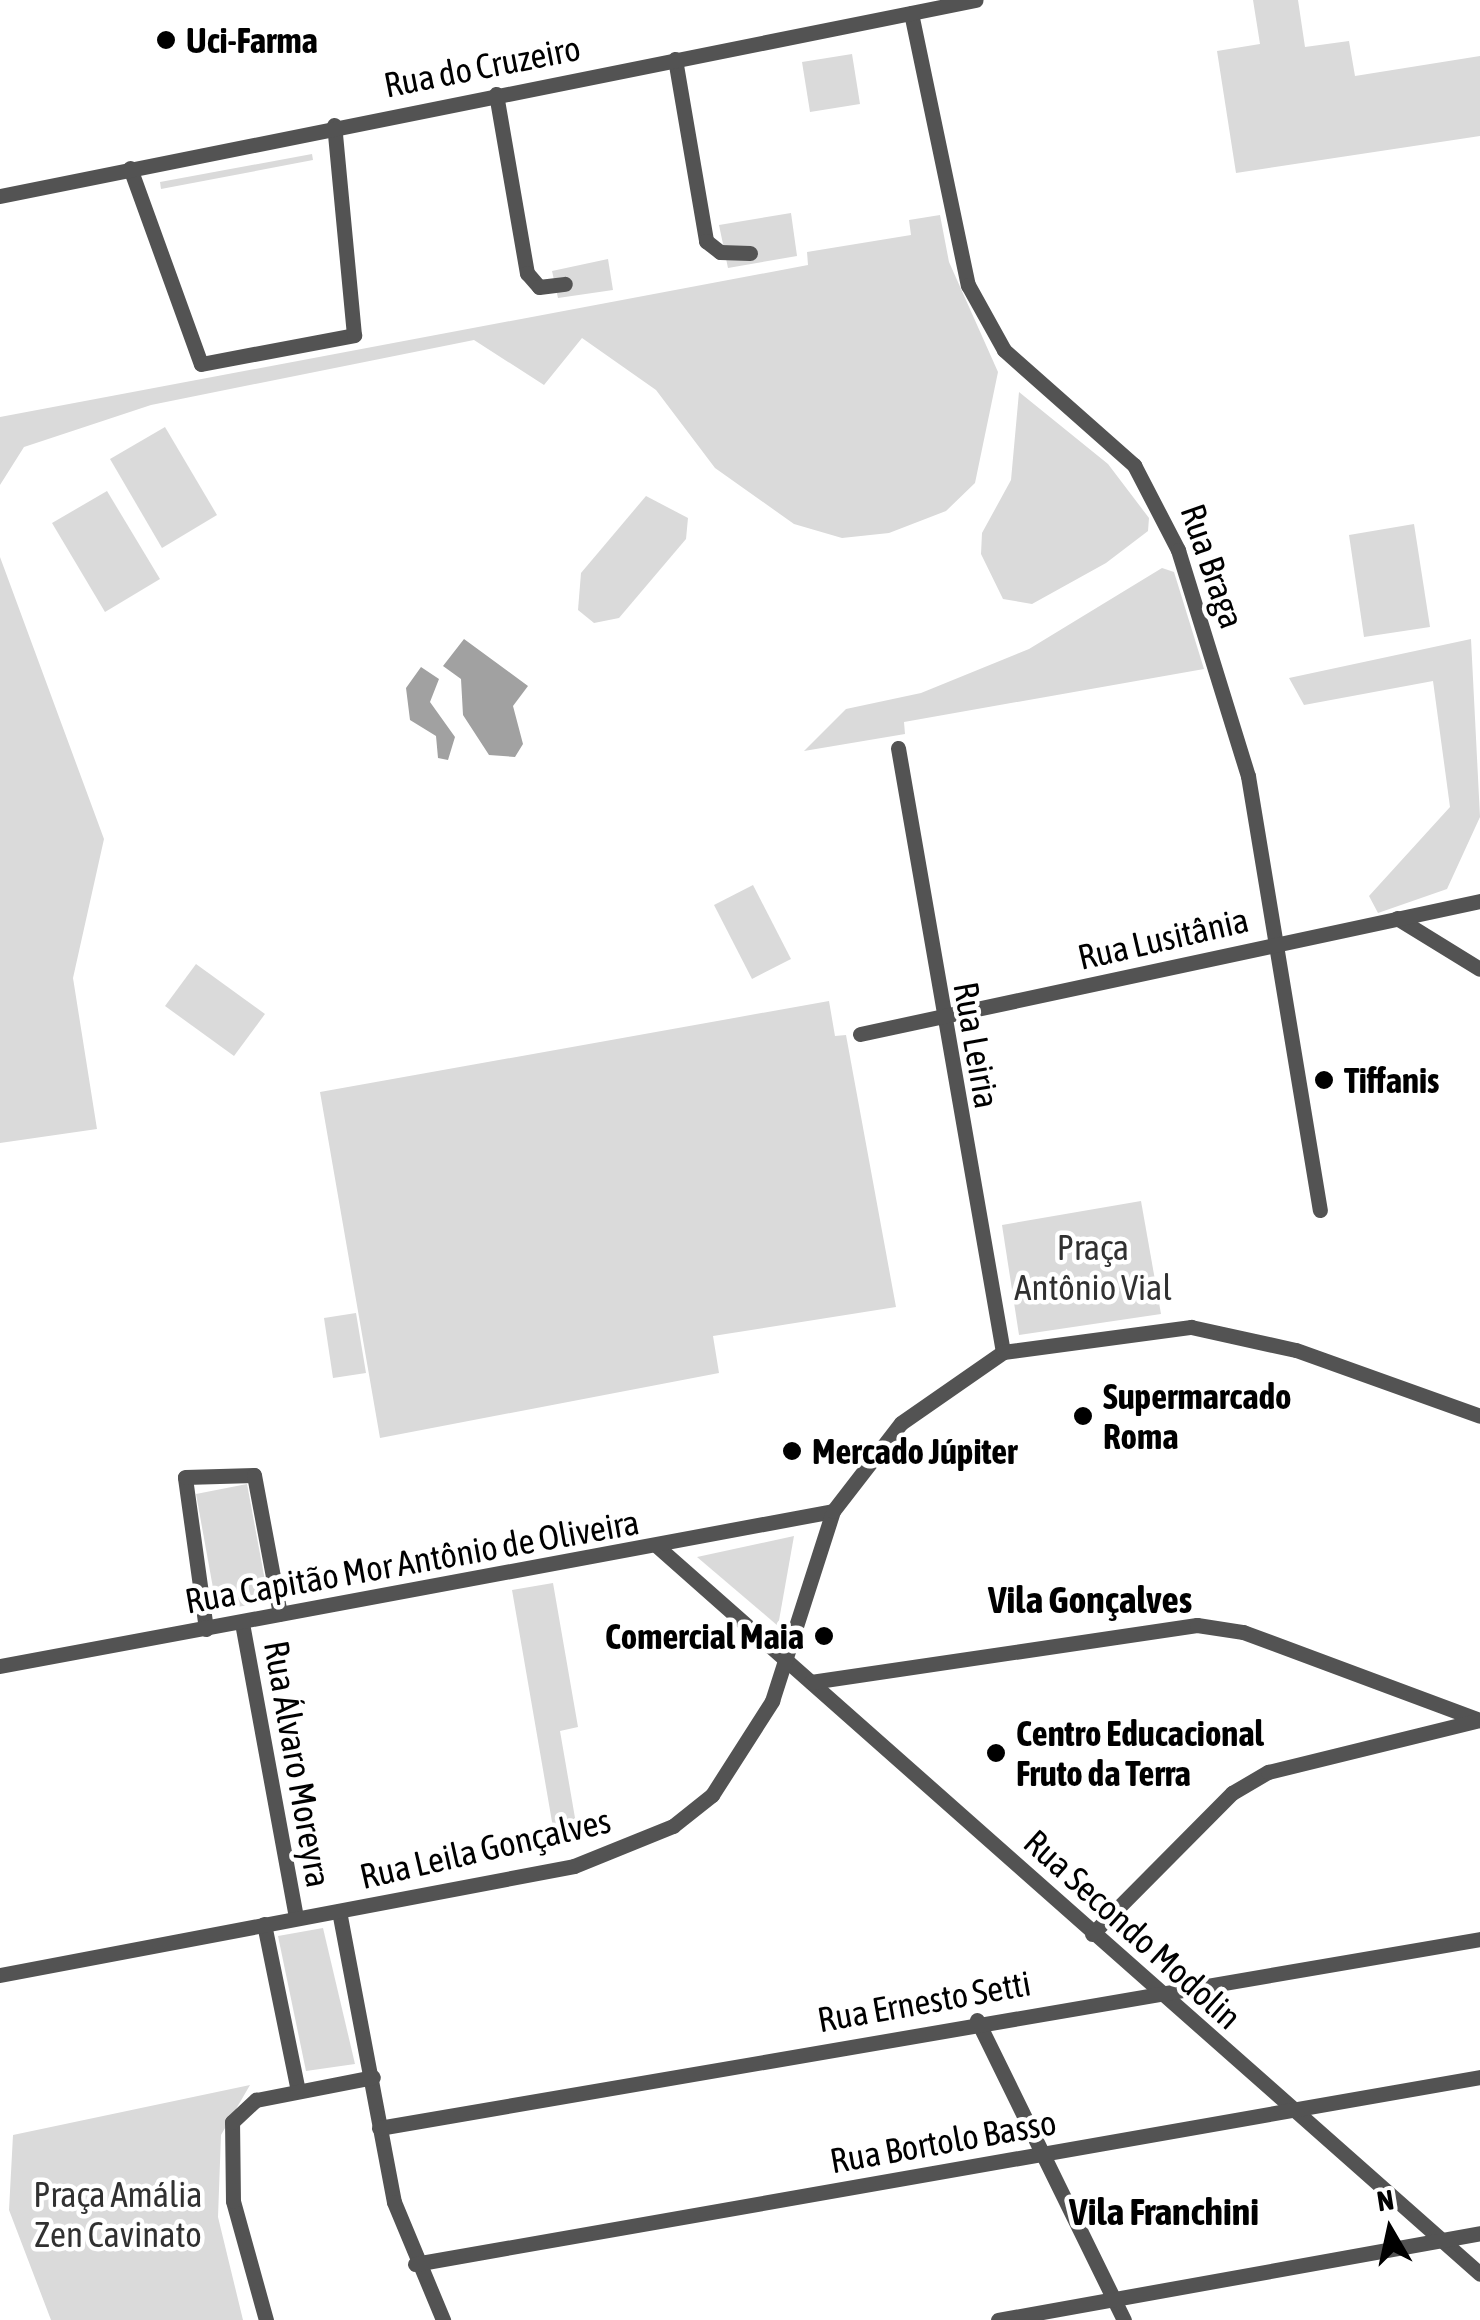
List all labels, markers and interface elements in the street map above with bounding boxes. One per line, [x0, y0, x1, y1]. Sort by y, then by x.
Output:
place label: Uci-Farma [186, 19, 318, 61]
street label: Rua do Cruzeiro [380, 26, 584, 106]
marker: Uci-Farma [155, 29, 177, 51]
street label: Rua Braga [1172, 498, 1254, 634]
street label: Rua Lusitânia [1074, 898, 1252, 978]
street label: Rua Leiria [945, 979, 1009, 1111]
place label: Tiffanis [1344, 1059, 1439, 1101]
marker: Tiffanis [1313, 1069, 1335, 1091]
park label: Praça Antônio Vial [1014, 1226, 1172, 1308]
place label: Supermarcado Roma [1103, 1375, 1291, 1457]
marker: Supermarcado Roma [1072, 1405, 1094, 1427]
place label: Mercado Júpiter [812, 1430, 1017, 1472]
marker: Mercado Júpiter [781, 1440, 803, 1462]
street label: Rua Capitão Mor Antônio de Oliveira [182, 1500, 642, 1622]
district label: Vila Gonçalves [988, 1577, 1192, 1623]
place label: Comercial Maia [605, 1615, 804, 1657]
marker: Comercial Maia [813, 1625, 835, 1647]
street label: Rua Álvaro Moreyra [256, 1637, 340, 1891]
place label: Centro Educacional Fruto da Terra [1016, 1712, 1264, 1794]
marker: Centro Educacional Fruto da Terra [985, 1742, 1007, 1764]
street label: Rua Leila Gonçalves [356, 1799, 614, 1897]
street label: Rua Secondo Modolin [1016, 1821, 1250, 2037]
street label: Rua Ernesto Setti [814, 1962, 1034, 2040]
street label: Rua Bortolo Basso [827, 2100, 1059, 2182]
park label: Praça Amália Zen Cavinato [33, 2173, 203, 2255]
north arrow [1340, 2180, 1440, 2280]
text: N [1375, 2183, 1396, 2217]
district label: Vila Franchini [1069, 2189, 1259, 2235]

